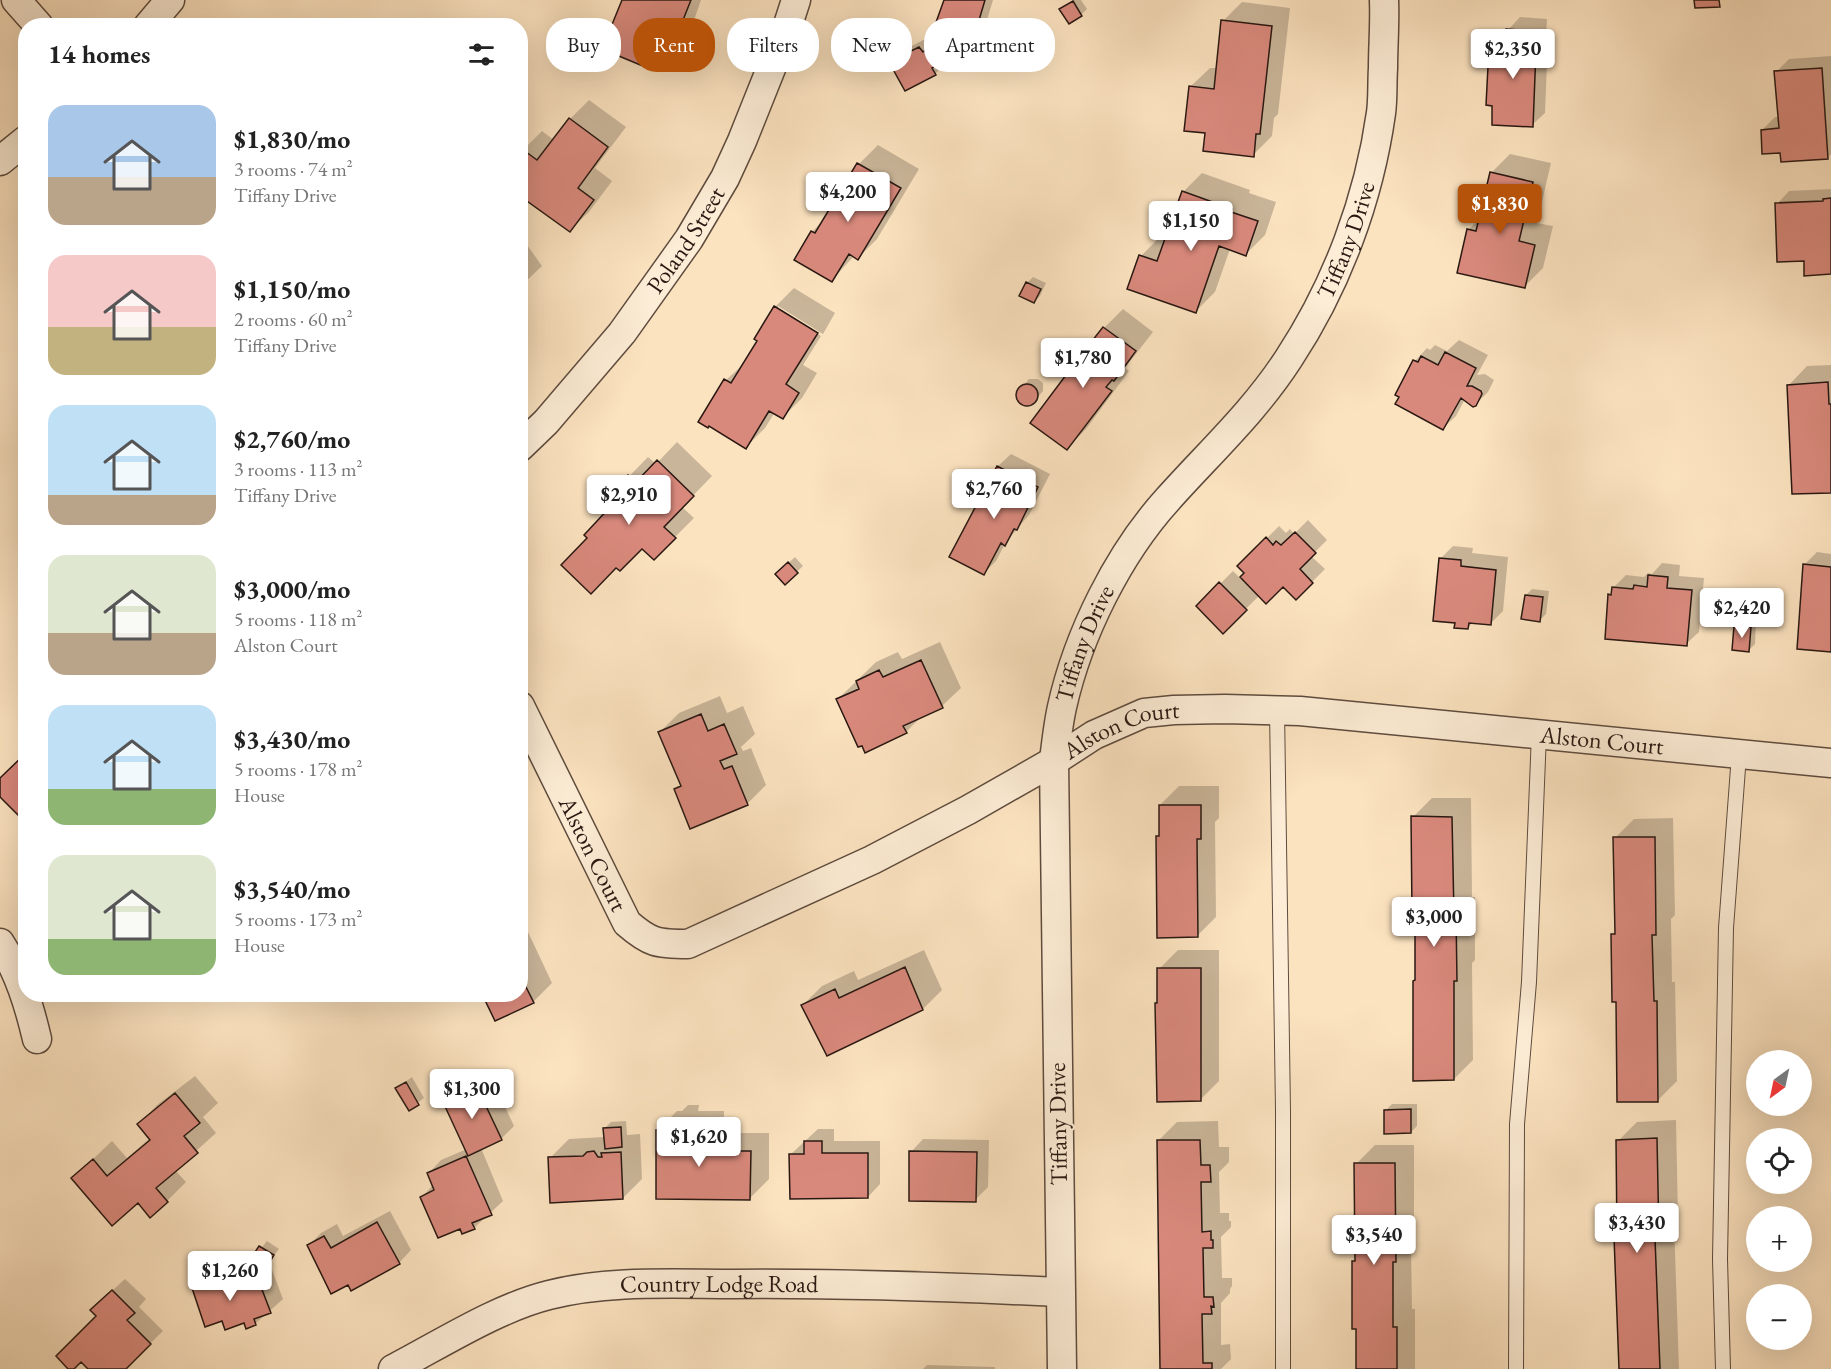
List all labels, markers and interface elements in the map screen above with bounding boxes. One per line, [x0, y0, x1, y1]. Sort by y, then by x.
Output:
chip: Buy [546, 18, 621, 72]
chip: Rent [633, 18, 715, 72]
chip: Filters [727, 18, 819, 72]
chip: New [831, 18, 912, 72]
chip: Apartment [924, 18, 1055, 72]
pin: $2,350 [1464, 29, 1562, 80]
text: $2,350 [1485, 35, 1541, 61]
text: 14 homes [48, 37, 150, 71]
icon: filters [465, 38, 498, 71]
text: $1,830/mo [234, 122, 350, 156]
icon: home [96, 129, 168, 201]
text: 3 rooms · 74 m² [234, 156, 353, 182]
pin: $4,200 [799, 172, 897, 223]
text: $4,200 [820, 178, 876, 204]
street label: Tiffany Drive [1309, 178, 1382, 304]
street label: Poland Street [639, 180, 732, 299]
text: Tiffany Drive [234, 182, 337, 208]
pin: $1,830 [1451, 184, 1549, 235]
text: $1,830 [1472, 190, 1528, 216]
pin: $1,150 [1142, 201, 1240, 252]
text: $1,150 [1163, 207, 1219, 233]
text: $1,150/mo [234, 272, 350, 306]
icon: home [96, 279, 168, 351]
text: 2 rooms · 60 m² [234, 306, 353, 332]
text: Tiffany Drive [234, 332, 337, 358]
pin: $1,780 [1034, 338, 1132, 389]
text: $1,780 [1055, 344, 1111, 370]
text: $2,760/mo [234, 422, 350, 456]
icon: home [96, 429, 168, 501]
text: 3 rooms · 113 m² [234, 456, 362, 482]
pin: $2,760 [945, 469, 1043, 520]
pin: $2,910 [580, 475, 678, 526]
text: $2,760 [966, 475, 1022, 501]
text: $2,910 [601, 481, 657, 507]
text: Tiffany Drive [234, 482, 337, 508]
text: $3,000/mo [234, 572, 350, 606]
icon: home [96, 579, 168, 651]
street label: Tiffany Drive [1048, 579, 1121, 705]
pin: $2,420 [1693, 588, 1791, 639]
text: $2,420 [1714, 594, 1770, 620]
text: 5 rooms · 118 m² [234, 606, 362, 632]
text: Alston Court [234, 632, 337, 658]
street label: Alston Court [1056, 694, 1180, 767]
street label: Alston Court [1537, 718, 1666, 762]
text: $3,430/mo [234, 722, 350, 756]
icon: home [96, 729, 168, 801]
text: 5 rooms · 178 m² [234, 756, 362, 782]
text: House [234, 782, 285, 808]
street label: Alston Court [552, 790, 635, 917]
text: $3,540/mo [234, 872, 350, 906]
icon: home [96, 879, 168, 951]
pin: $3,000 [1385, 897, 1483, 948]
text: $3,000 [1406, 903, 1462, 929]
text: 5 rooms · 173 m² [234, 906, 362, 932]
text: House [234, 932, 285, 958]
north arrow [1746, 1050, 1812, 1116]
map controls [1746, 1050, 1812, 1350]
street label: Tiffany Drive [1041, 1062, 1074, 1186]
pin: $1,300 [423, 1069, 521, 1120]
text: $1,300 [444, 1075, 500, 1101]
pin: $1,620 [650, 1117, 748, 1168]
text: $1,620 [671, 1123, 727, 1149]
button: locate [1746, 1128, 1812, 1194]
pin: $3,430 [1588, 1203, 1686, 1254]
button: + [1746, 1206, 1812, 1272]
text: $3,430 [1609, 1209, 1665, 1235]
pin: $3,540 [1325, 1215, 1423, 1266]
text: $3,540 [1346, 1221, 1402, 1247]
pin: $1,260 [181, 1251, 279, 1302]
text: $1,260 [202, 1257, 258, 1283]
street label: Country Lodge Road [619, 1268, 819, 1300]
button: − [1746, 1284, 1812, 1350]

